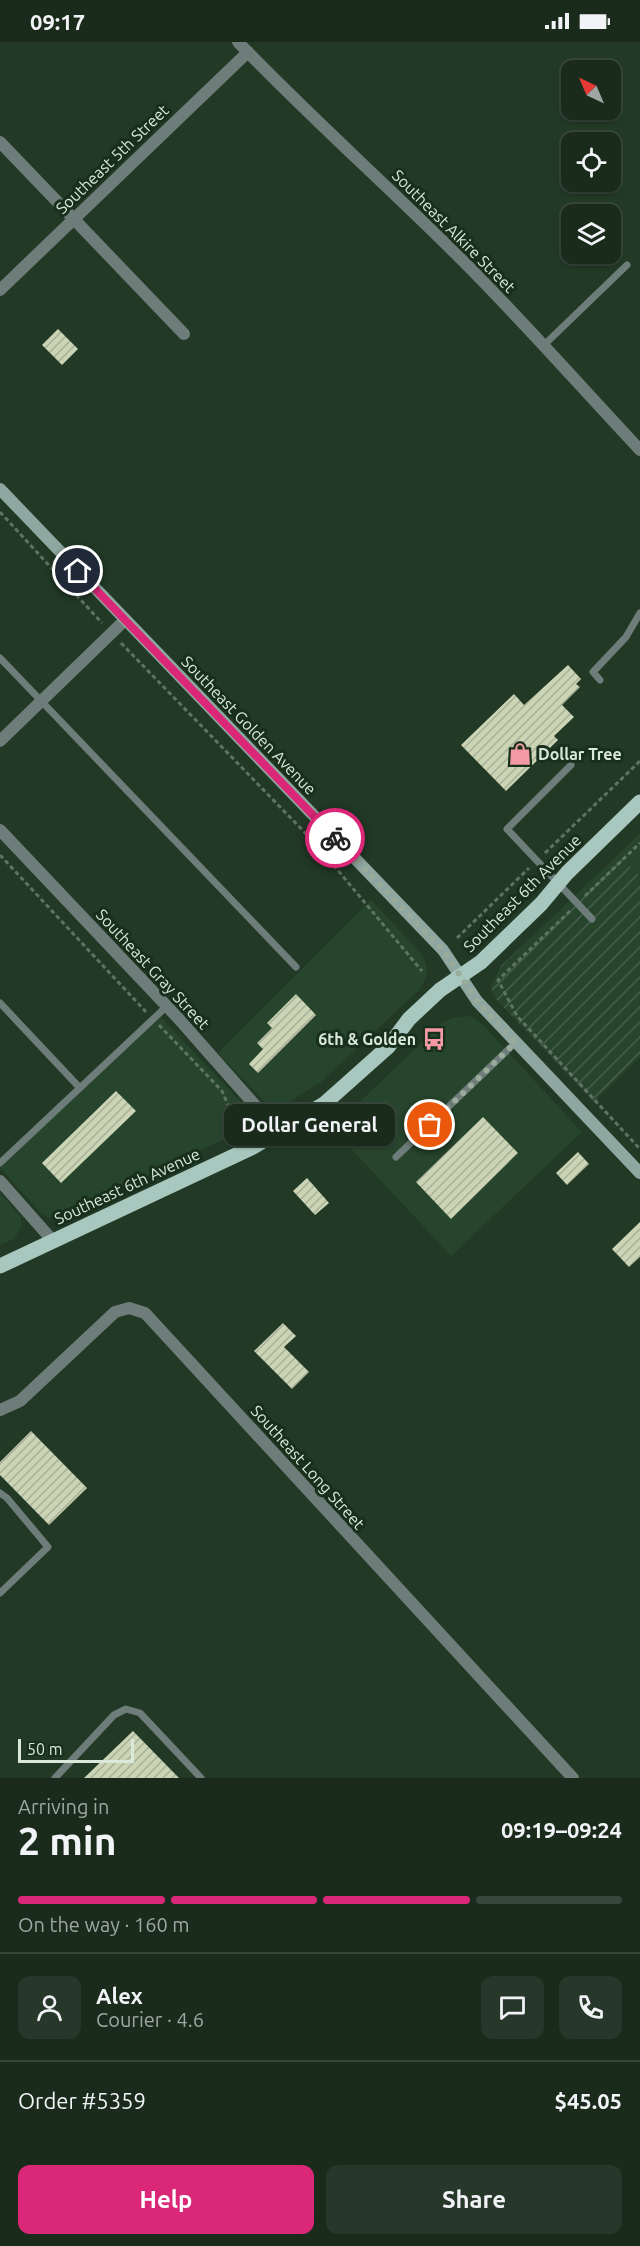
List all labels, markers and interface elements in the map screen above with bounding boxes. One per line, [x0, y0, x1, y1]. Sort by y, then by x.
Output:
text: 09:17 [30, 9, 85, 34]
north arrow [561, 60, 621, 120]
map controls [561, 60, 621, 264]
street label: Southeast 5th Street [52, 100, 172, 217]
button: locate [561, 132, 621, 192]
street label: Southeast Alkire Street [389, 166, 520, 297]
button: layers [561, 204, 621, 264]
pin [52, 545, 103, 596]
icon: home [61, 554, 94, 587]
street label: Southeast Golden Avenue [178, 652, 320, 798]
shop icon: Dollar Tree [507, 741, 533, 767]
place label: Dollar Tree [538, 745, 622, 763]
courier [305, 808, 365, 868]
icon: bike [319, 822, 352, 855]
street label: Southeast 6th Avenue [460, 831, 584, 955]
street label: Southeast Gray Street [93, 905, 214, 1033]
bus stop icon: 6th & Golden [421, 1026, 447, 1052]
place label: 6th & Golden [318, 1030, 416, 1048]
pin [404, 1099, 455, 1150]
callout: Dollar General [223, 1104, 394, 1146]
icon: bag [413, 1108, 446, 1141]
text: Dollar General [241, 1113, 378, 1136]
street label: Southeast 6th Avenue [51, 1144, 203, 1228]
street label: Southeast Long Street [248, 1401, 369, 1533]
scale bar [18, 1736, 134, 1764]
text: 50 m [27, 1740, 63, 1758]
text: Arriving in [18, 1795, 109, 1818]
text: 09:19–09:24 [501, 1817, 622, 1842]
text: 2 min [18, 1819, 117, 1862]
text: On the way · 160 m [18, 1913, 190, 1936]
button: person [18, 1976, 81, 2039]
button: chat [481, 1976, 544, 2039]
button: phone [559, 1976, 622, 2039]
text: Alex [96, 1983, 143, 2008]
text: Courier · 4.6 [96, 2008, 204, 2031]
text: Order #5359 [18, 2088, 146, 2113]
text: $45.05 [555, 2088, 622, 2113]
button: Help [18, 2165, 314, 2234]
button: Share [326, 2165, 622, 2234]

